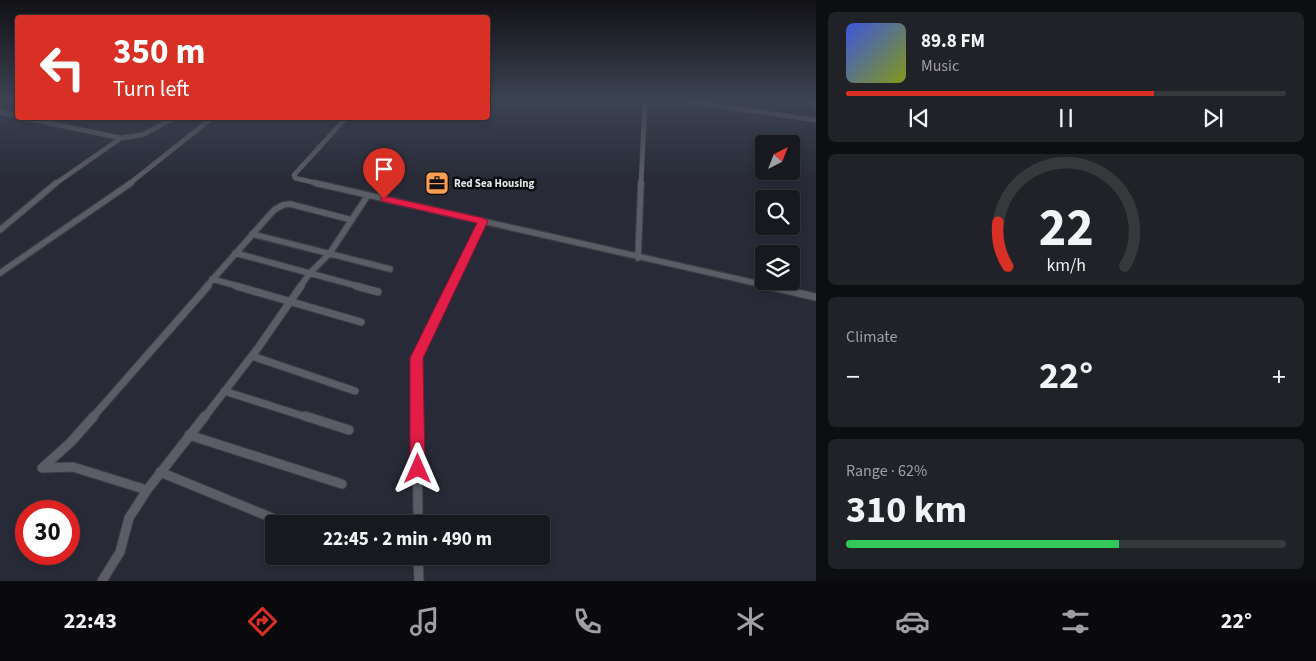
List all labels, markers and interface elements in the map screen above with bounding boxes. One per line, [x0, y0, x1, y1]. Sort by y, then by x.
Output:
text: 350 m [113, 27, 205, 77]
text: 89.8 FM [921, 28, 985, 55]
icon: left [30, 35, 95, 100]
text: Music [921, 55, 959, 77]
text: Turn left [113, 73, 189, 105]
icon: previous [905, 104, 933, 132]
icon: pause [1052, 104, 1080, 132]
icon: next [1199, 104, 1227, 132]
north arrow [755, 135, 800, 180]
map controls [755, 135, 800, 290]
pin [363, 148, 405, 199]
icon: arrive [370, 155, 398, 183]
office icon: Red Sea Housing [424, 170, 450, 196]
place label: Red Sea Housing [454, 176, 534, 191]
button: search [755, 190, 800, 235]
text: 22 [1039, 192, 1093, 266]
button: layers [755, 245, 800, 290]
text: km/h [1046, 253, 1086, 278]
text: Climate [846, 326, 897, 348]
text: 22° [1039, 349, 1093, 403]
text: − [846, 357, 860, 397]
text: + [1272, 357, 1286, 397]
position arrow [391, 442, 443, 494]
text: Range · 62% [846, 460, 927, 482]
text: 310 km [846, 483, 967, 537]
speed limit sign: 30 [15, 500, 80, 565]
text: 22:45 · 2 min · 490 m [323, 526, 492, 553]
icon: directions [245, 604, 280, 639]
icon: music [407, 604, 442, 639]
icon: phone [570, 604, 605, 639]
icon: climate [733, 604, 768, 639]
icon: car [895, 604, 930, 639]
icon: filters [1058, 604, 1093, 639]
text: 22:43 [64, 605, 117, 637]
text: 22° [1221, 605, 1252, 637]

